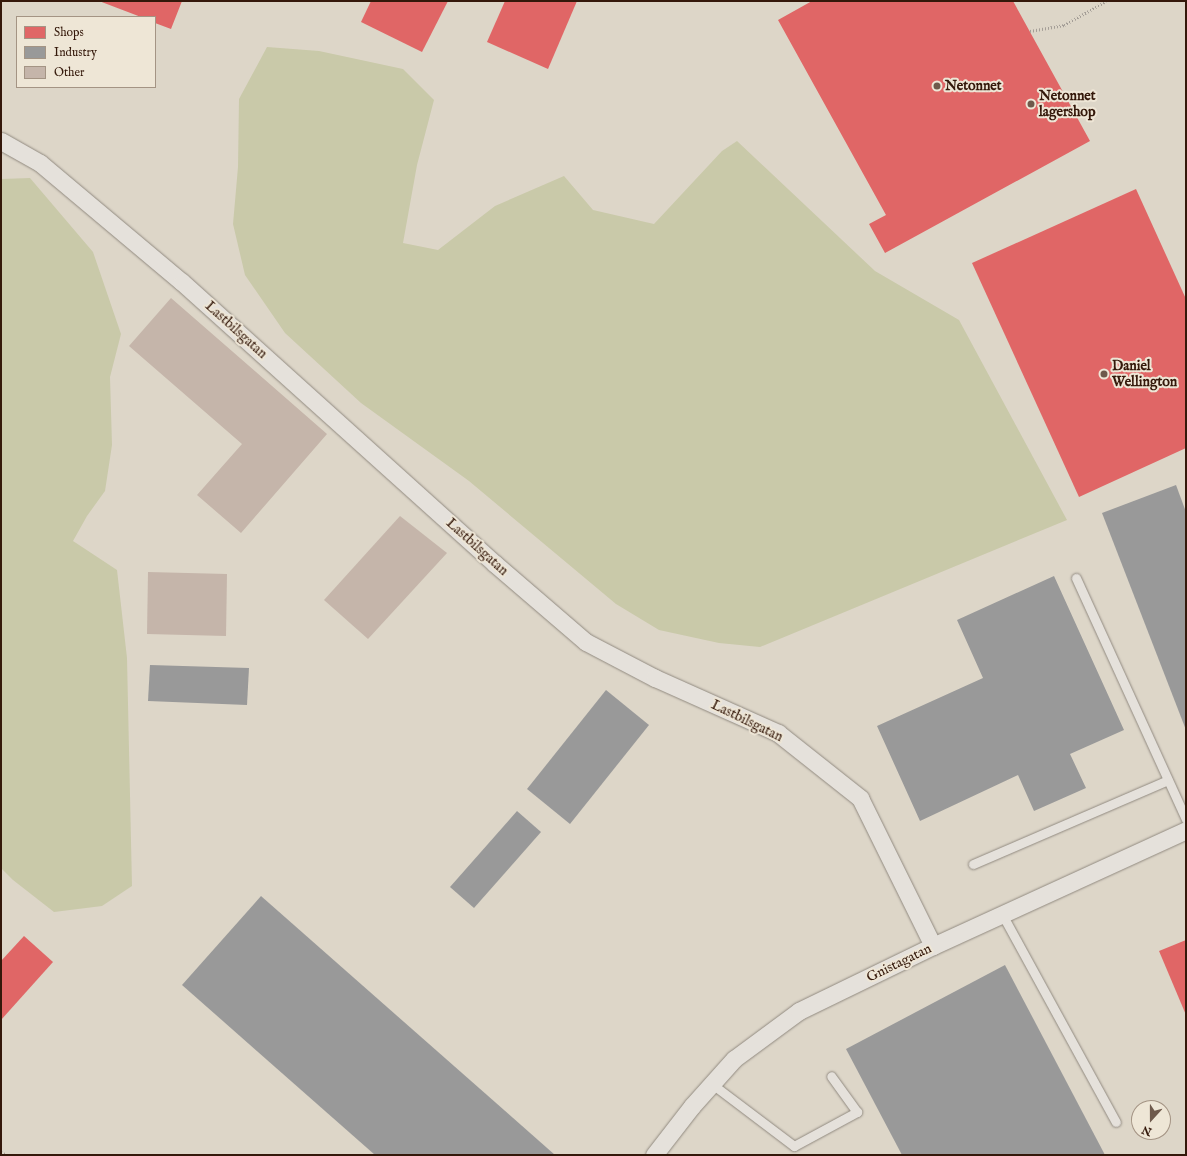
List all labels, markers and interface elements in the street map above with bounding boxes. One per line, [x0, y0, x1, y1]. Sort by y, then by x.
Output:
legend [16, 16, 156, 88]
text: Shops [54, 25, 84, 40]
text: Industry [54, 45, 97, 60]
text: Other [54, 65, 84, 80]
place label: Netonnet [945, 78, 1002, 94]
marker: Netonnet [932, 81, 942, 91]
place label: Netonnet lagershop [1039, 88, 1096, 120]
marker: Netonnet lagershop [1026, 99, 1036, 109]
street label: Lastbilsgatan [202, 298, 270, 362]
place label: Daniel Wellington [1112, 358, 1177, 390]
marker: Daniel Wellington [1099, 369, 1109, 379]
street label: Lastbilsgatan [443, 515, 511, 579]
street label: Lastbilsgatan [708, 696, 786, 746]
street label: Gnistagatan [864, 940, 934, 986]
north arrow [1131, 1100, 1171, 1140]
text: N [1140, 1122, 1154, 1139]

